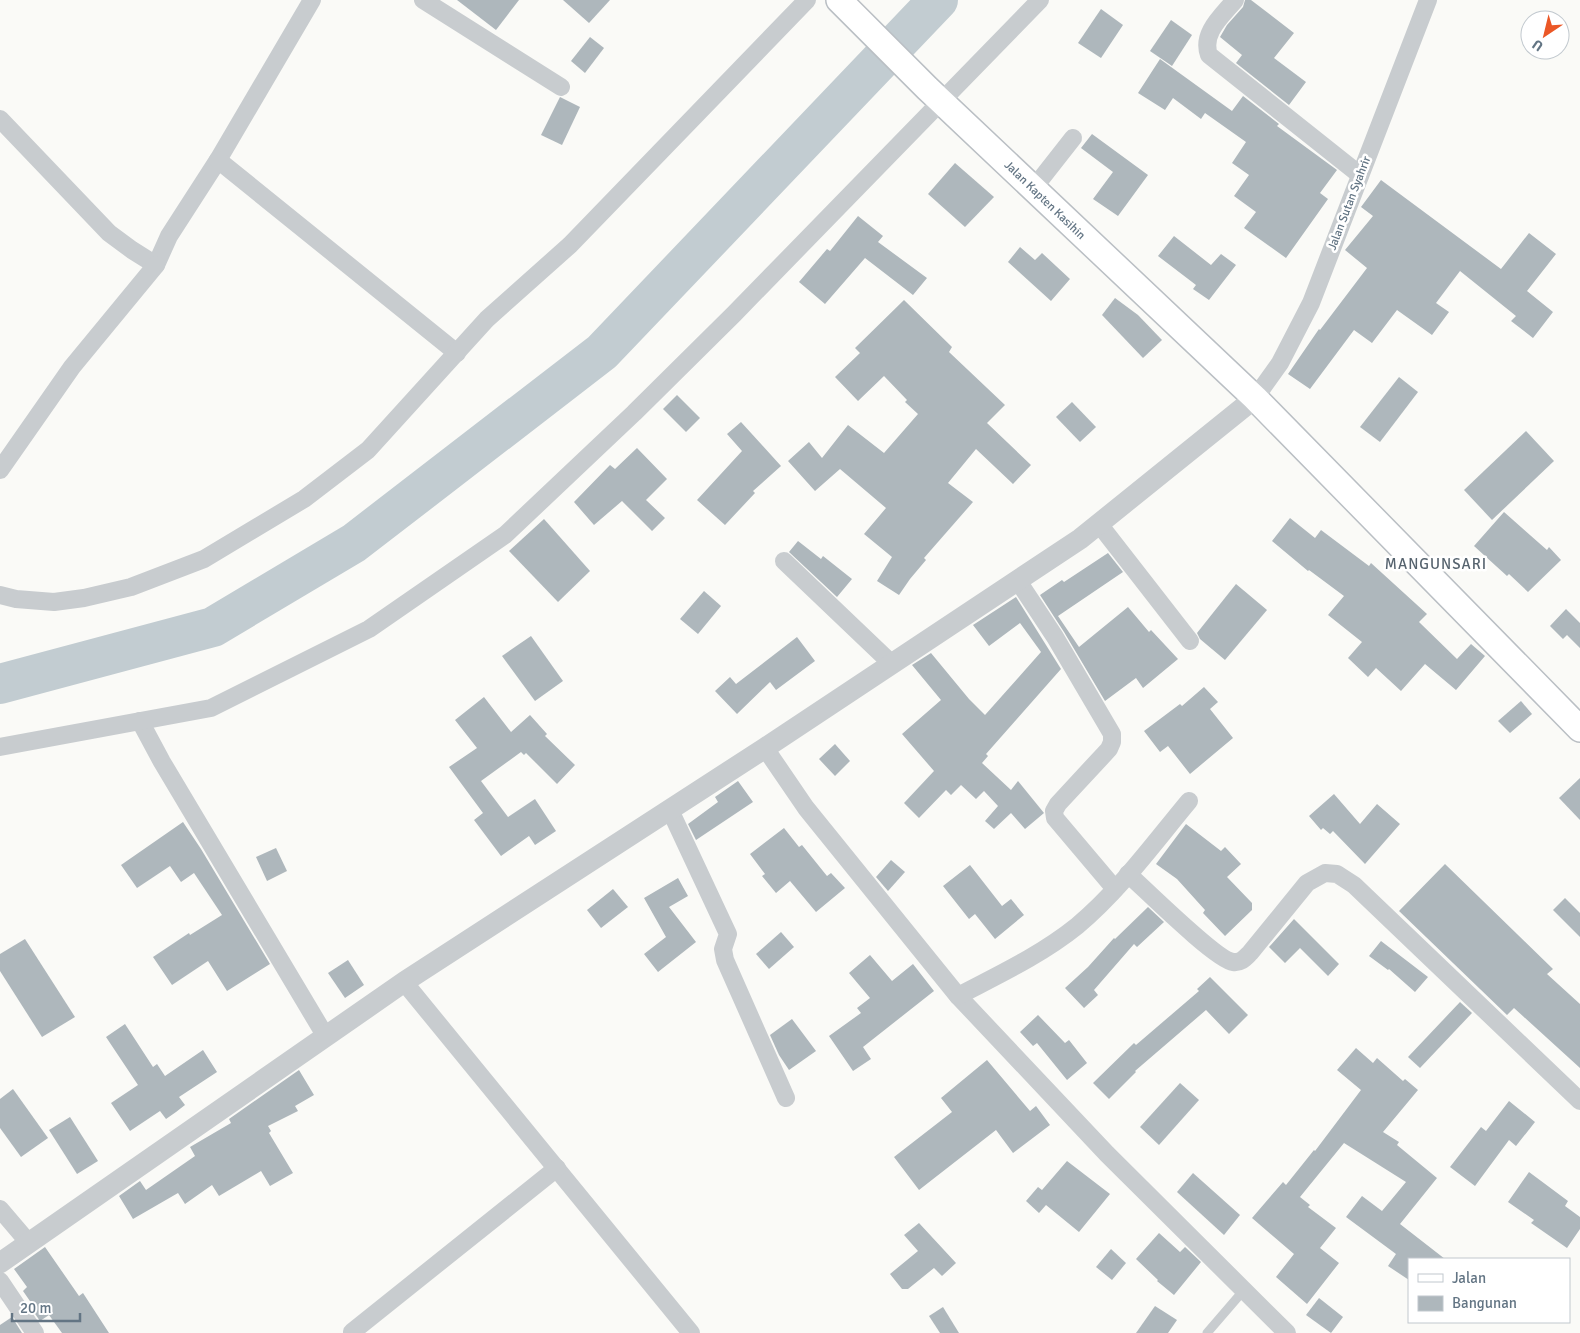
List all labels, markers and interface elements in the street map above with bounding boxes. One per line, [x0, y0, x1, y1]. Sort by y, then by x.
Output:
north arrow [1520, 10, 1570, 60]
text: U [1529, 36, 1547, 55]
street label: Jalan Sutan Syahrir [1325, 154, 1374, 252]
street label: Jalan Kapten Kasihin [1001, 158, 1088, 243]
district label: MANGUNSARI [1385, 555, 1487, 573]
legend [1408, 1258, 1570, 1323]
text: Jalan [1452, 1269, 1486, 1287]
scale bar [12, 1290, 80, 1322]
text: Bangunan [1452, 1294, 1517, 1312]
text: 20 m [20, 1299, 51, 1317]

